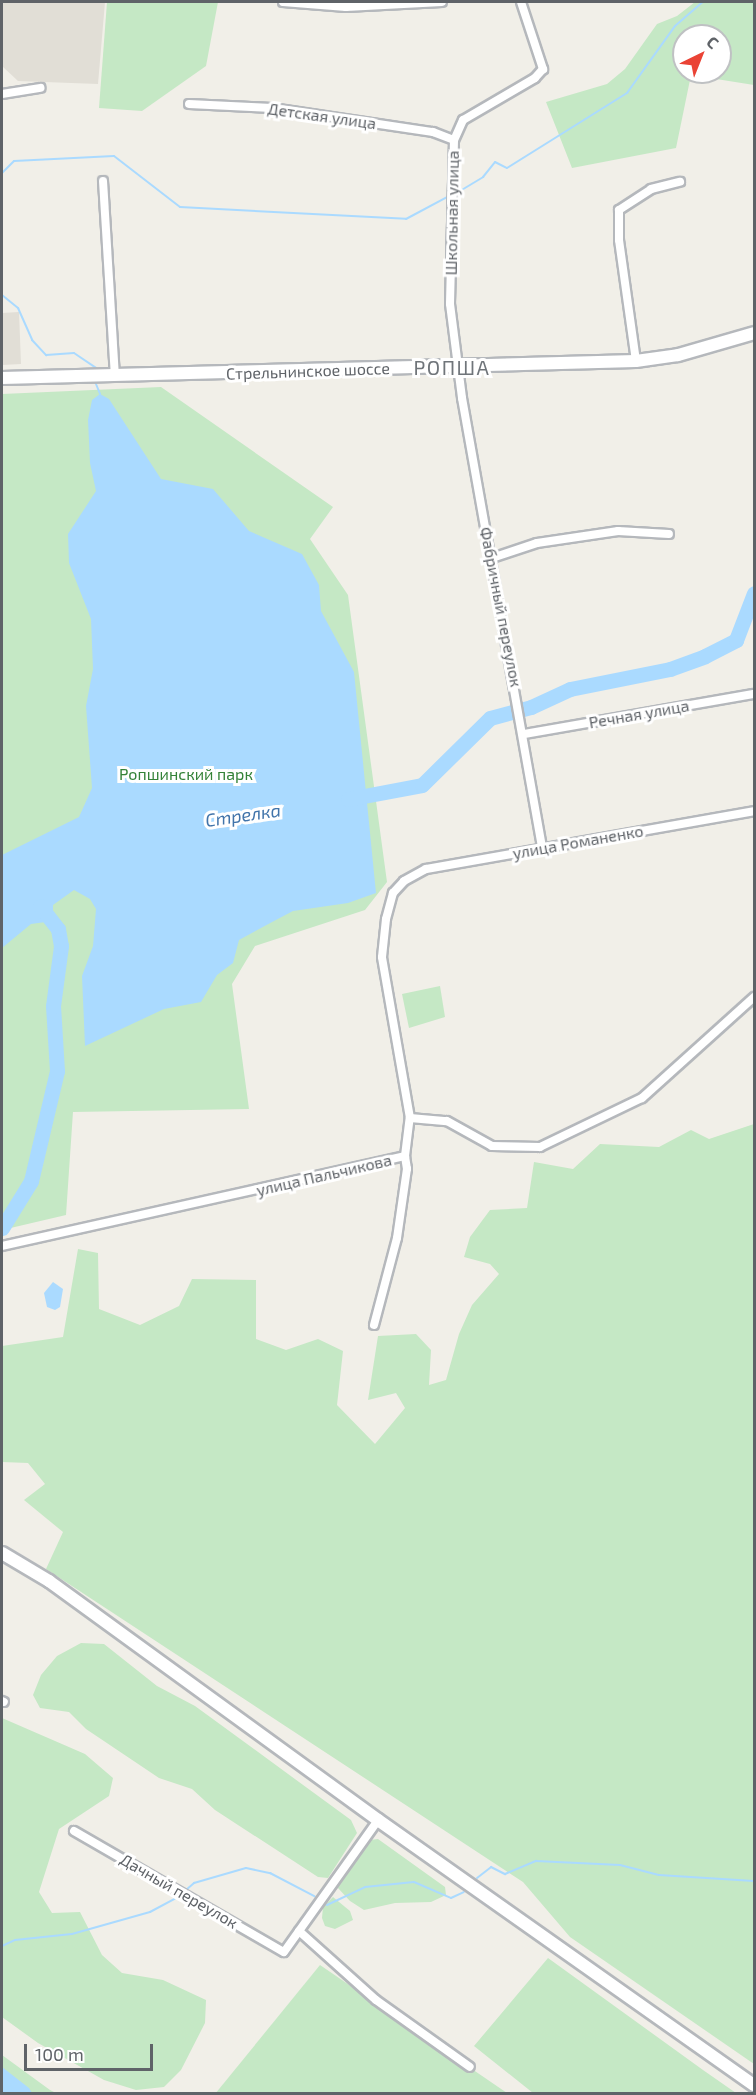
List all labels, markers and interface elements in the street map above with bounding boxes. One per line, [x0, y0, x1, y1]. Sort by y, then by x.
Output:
north arrow [672, 24, 732, 84]
text: С [703, 32, 723, 52]
street label: Детская улица [267, 99, 377, 133]
street label: Школьная улица [441, 150, 463, 276]
district label: РОПША [413, 355, 491, 379]
street label: Стрельнинское шоссе [226, 359, 390, 383]
street label: Фабричный переулок [476, 525, 526, 689]
street label: Речная улица [587, 696, 691, 732]
park label: Ропшинский парк [119, 764, 253, 784]
water label: Стрелка [204, 799, 282, 831]
street label: улица Романенко [511, 821, 645, 863]
street label: улица Пальчикова [254, 1150, 394, 1200]
street label: Дачный переулок [117, 1850, 241, 1932]
scale bar [27, 2032, 156, 2070]
text: 100 m [35, 2043, 84, 2065]

